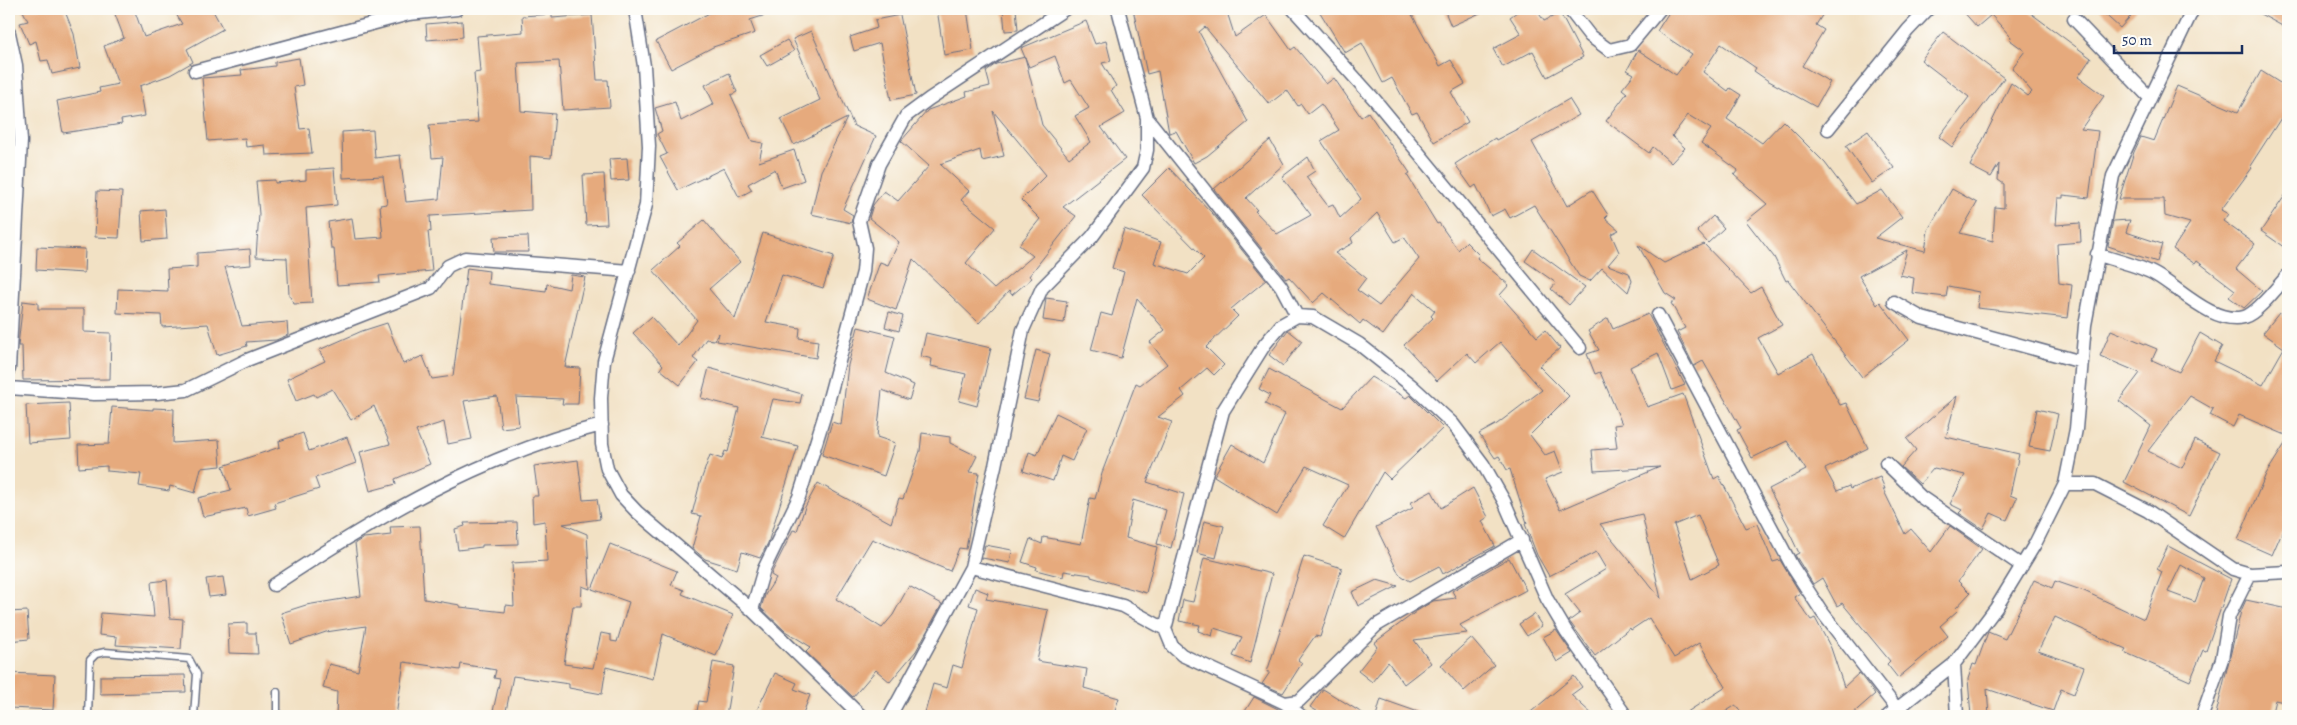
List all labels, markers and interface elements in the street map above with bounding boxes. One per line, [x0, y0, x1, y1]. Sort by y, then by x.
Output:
scale bar [2114, 22, 2242, 54]
text: 50 m [2122, 30, 2152, 50]

